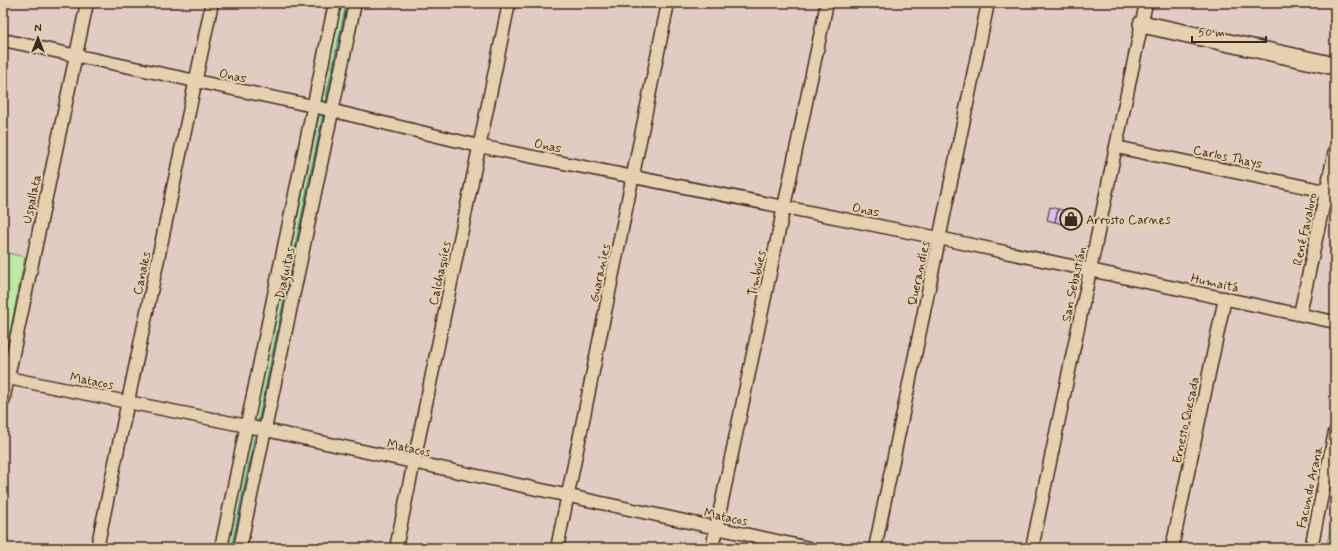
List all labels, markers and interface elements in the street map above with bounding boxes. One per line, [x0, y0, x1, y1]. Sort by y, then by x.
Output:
north arrow [18, 18, 58, 58]
scale bar [1192, 18, 1266, 44]
text: N [34, 22, 42, 36]
text: 50 m [1198, 25, 1225, 41]
street label: Onas [217, 65, 248, 88]
street label: Onas [533, 136, 563, 157]
street label: Carlos Thays [1192, 142, 1264, 173]
street label: Uspallata [19, 173, 46, 226]
street label: René Favaloro [1289, 191, 1321, 267]
street label: Onas [851, 200, 881, 221]
shop icon: Arrosto Carnes [1058, 206, 1084, 232]
place label: Arrosto Carnes [1086, 212, 1171, 229]
street label: Calchaquíes [425, 239, 456, 307]
street label: Querandíes [904, 239, 935, 307]
street label: Guaraníes [586, 242, 615, 304]
street label: Diaguitas [272, 245, 301, 301]
street label: San Sebastián [1058, 245, 1091, 324]
street label: Timbúes [744, 249, 771, 298]
street label: Canales [130, 250, 155, 296]
street label: Humaitá [1189, 270, 1240, 297]
street label: Matacos [68, 369, 115, 394]
street label: Ernesto Quesada [1169, 375, 1204, 465]
street label: Matacos [385, 436, 432, 461]
street label: Facundo Arana [1294, 445, 1327, 530]
street label: Matacos [702, 505, 749, 530]

